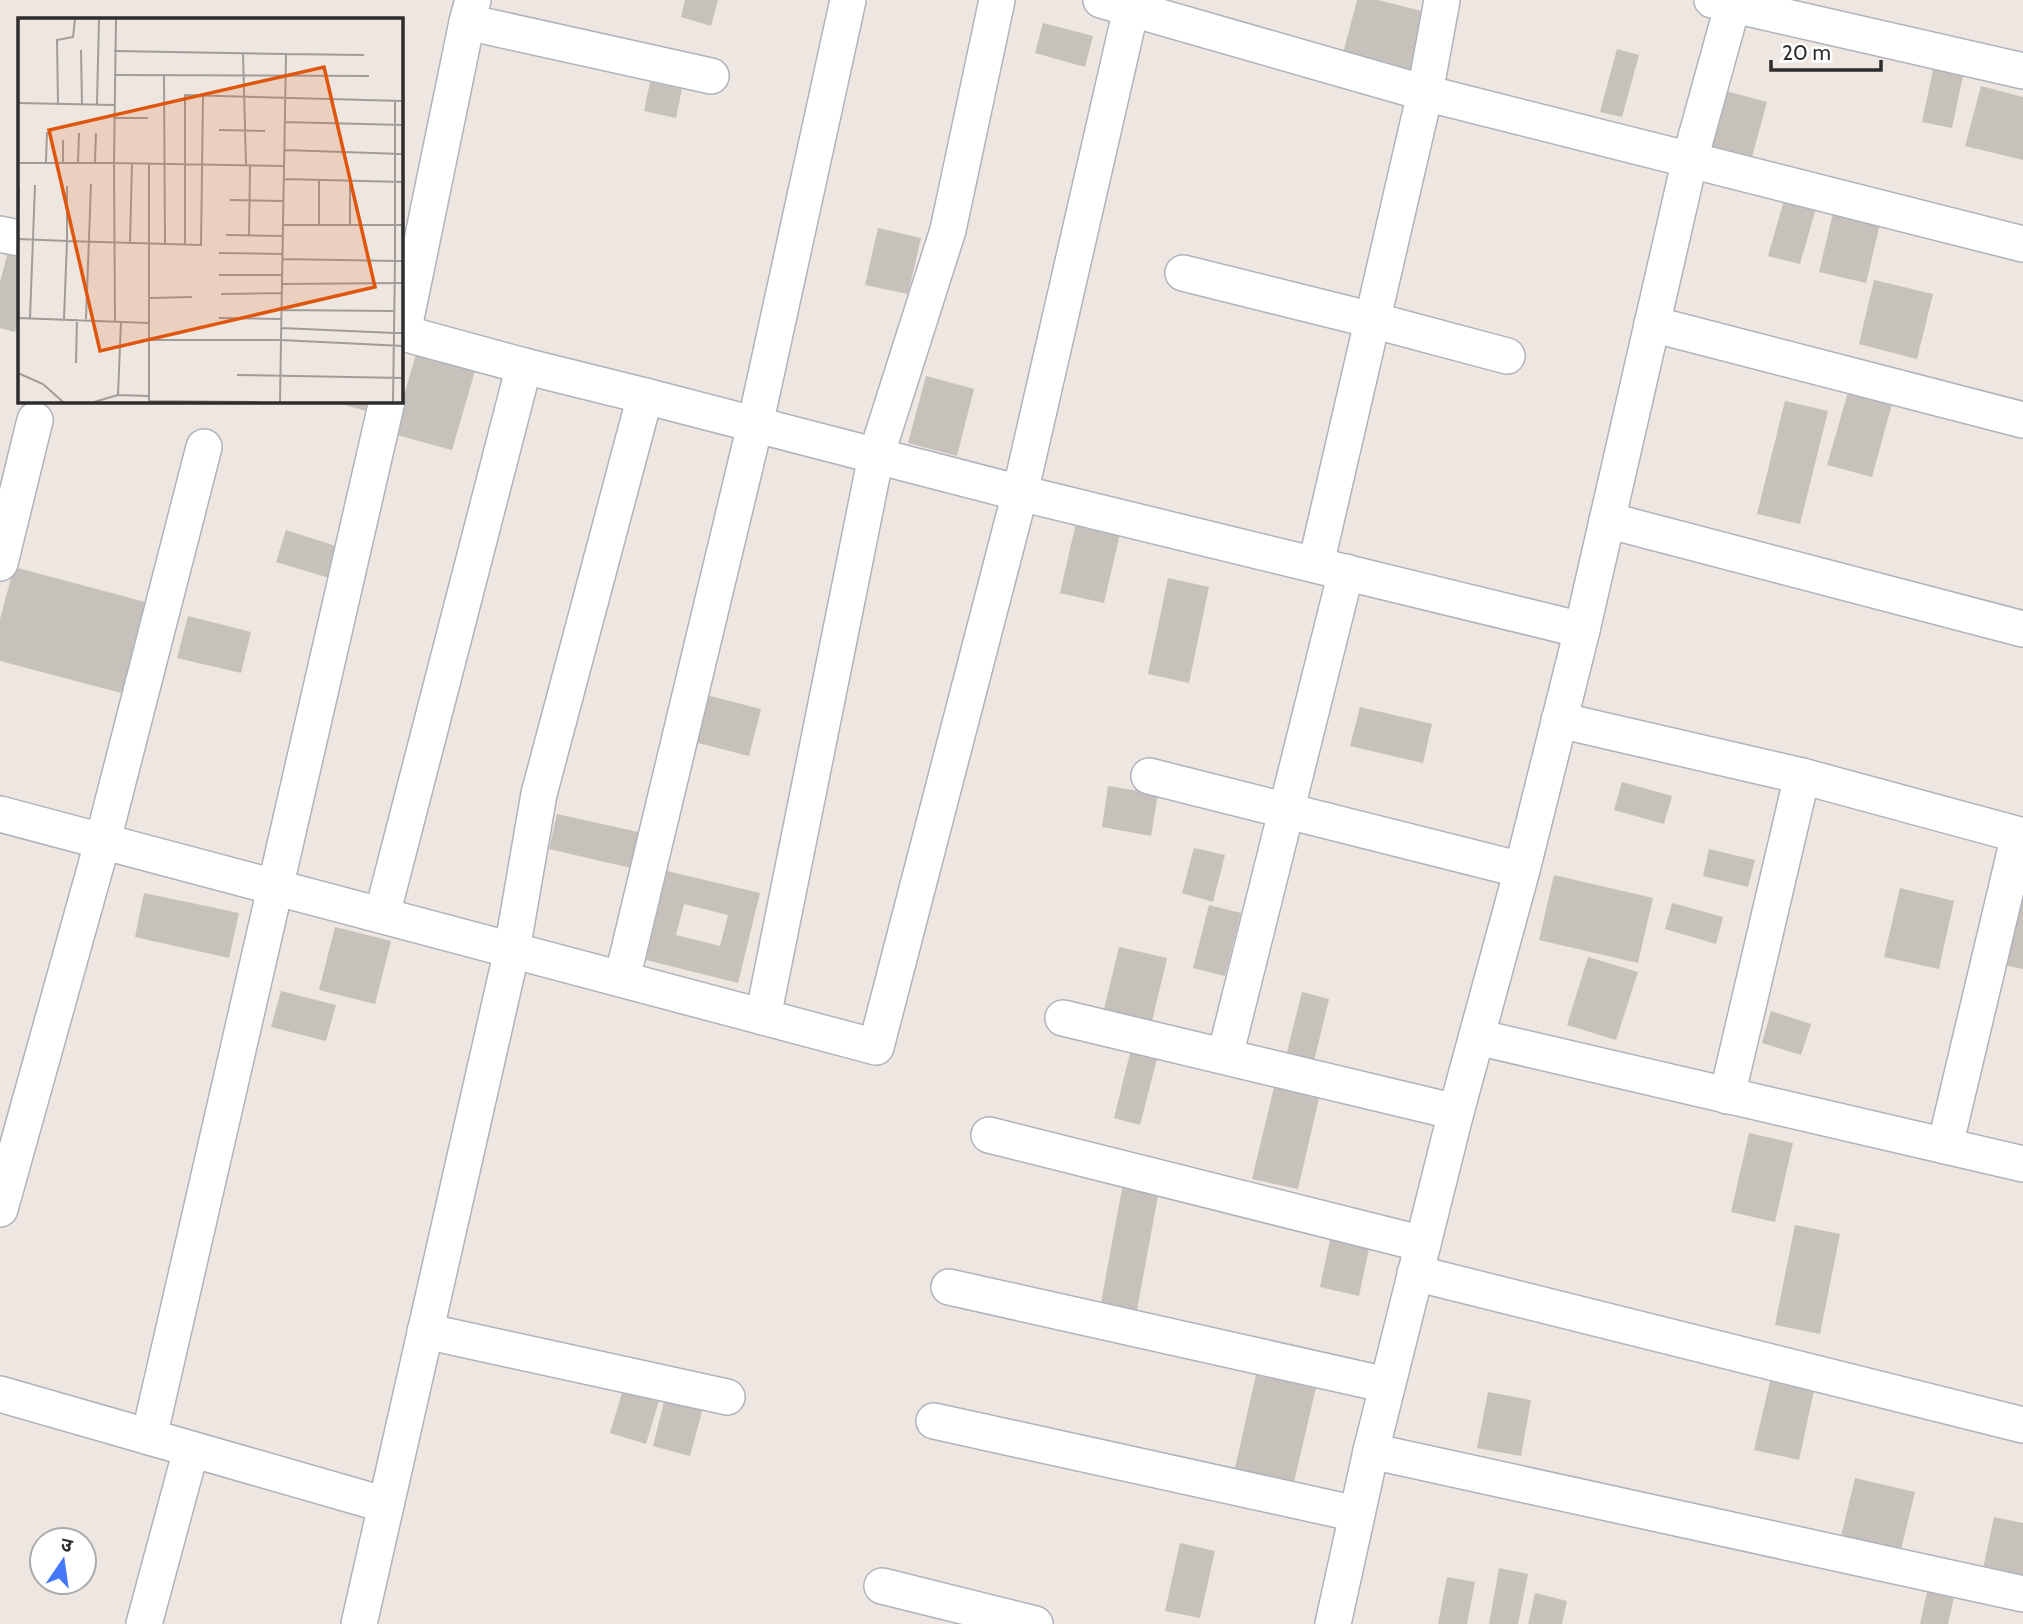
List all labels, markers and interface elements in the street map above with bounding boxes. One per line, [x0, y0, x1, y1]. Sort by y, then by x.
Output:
inset map [18, 18, 402, 402]
scale bar [1771, 28, 1881, 72]
text: 20 m [1782, 40, 1831, 65]
north arrow [28, 1526, 98, 1596]
text: उ [59, 1532, 76, 1558]

